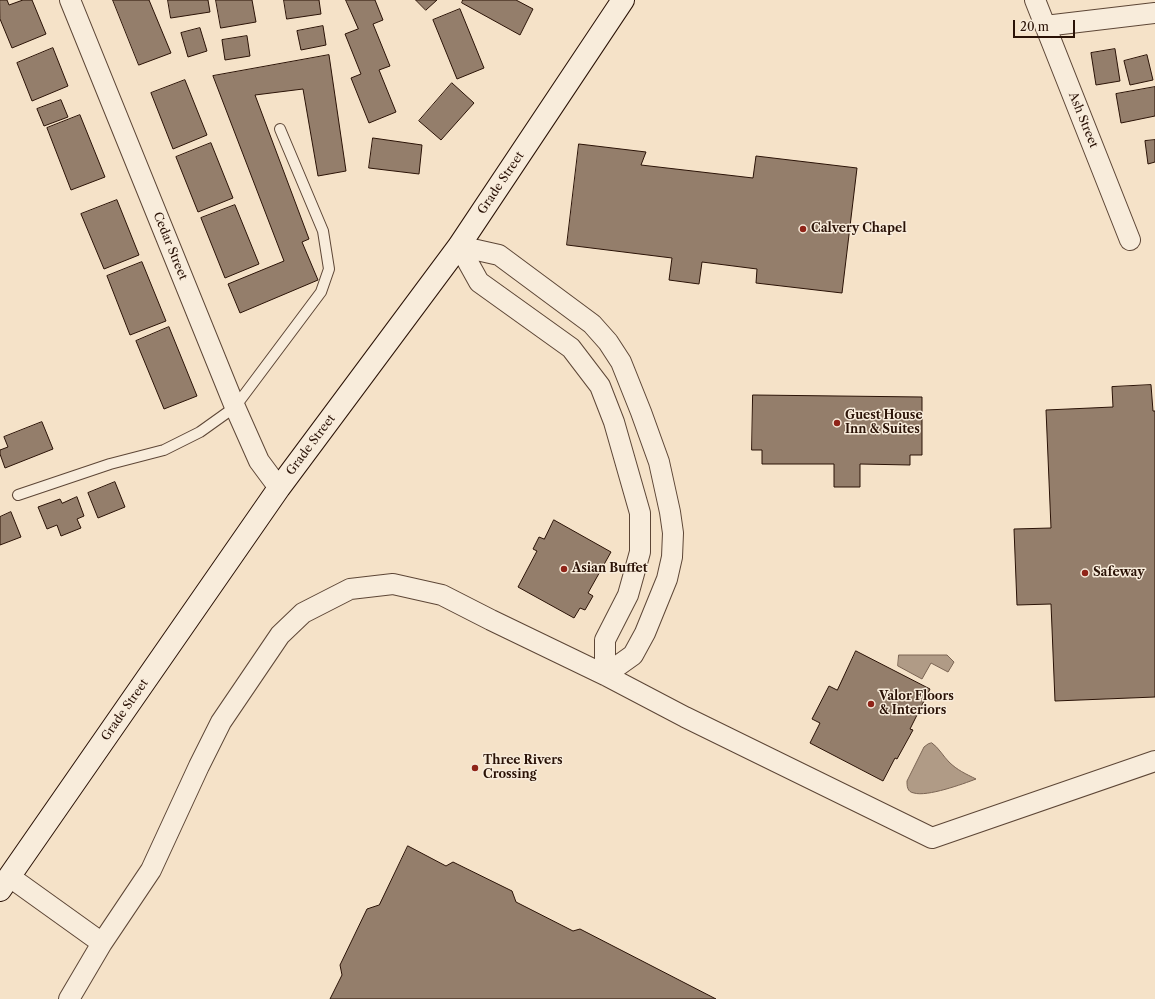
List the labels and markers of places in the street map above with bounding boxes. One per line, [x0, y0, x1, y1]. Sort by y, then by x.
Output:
place label: Calvery Chapel [811, 222, 906, 236]
marker: Calvery Chapel [798, 224, 808, 234]
place label: Guest House Inn & Suites [845, 409, 923, 437]
marker: Guest House Inn & Suites [832, 418, 842, 428]
place label: Asian Buffet [572, 562, 648, 576]
marker: Asian Buffet [559, 564, 569, 574]
place label: Safeway [1093, 566, 1145, 580]
marker: Safeway [1080, 568, 1090, 578]
place label: Valor Floors & Interiors [879, 690, 954, 718]
marker: Valor Floors & Interiors [866, 699, 876, 709]
place label: Three Rivers Crossing [483, 754, 563, 782]
marker: Three Rivers Crossing [470, 763, 480, 773]

